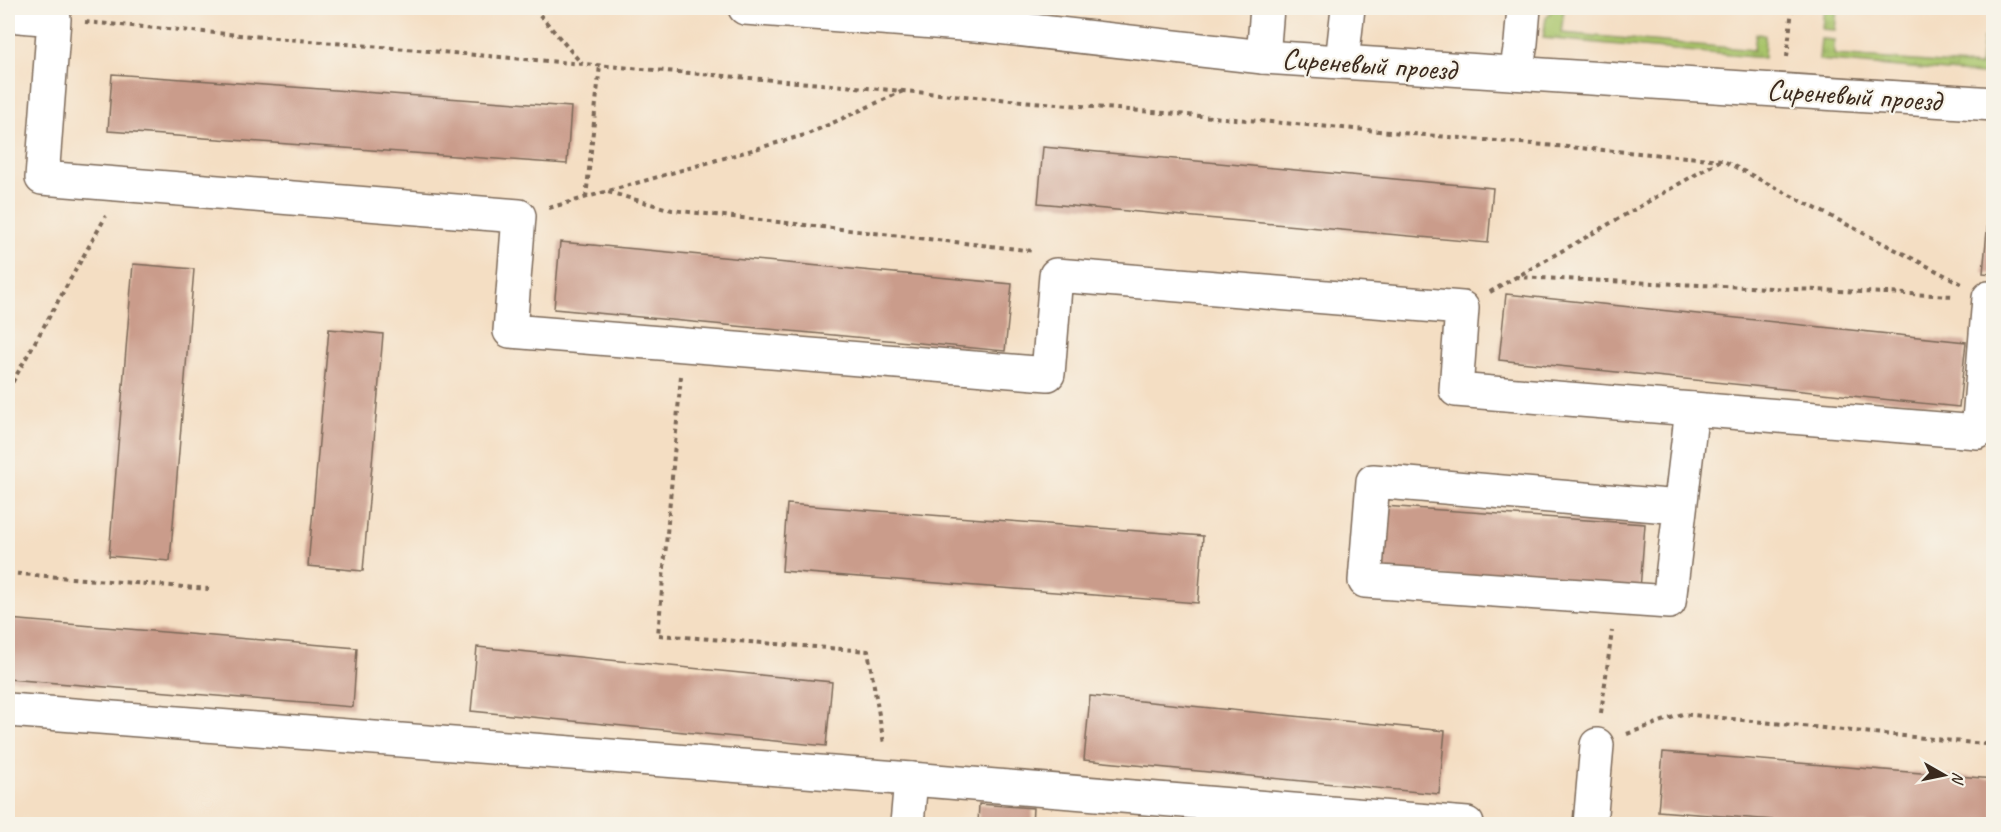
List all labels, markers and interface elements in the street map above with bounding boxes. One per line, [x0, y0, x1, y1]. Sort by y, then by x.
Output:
street label: Сиреневый проезд [1281, 39, 1460, 89]
street label: Сиреневый проезд [1766, 70, 1945, 120]
north arrow [1914, 745, 1974, 805]
text: N [1947, 771, 1968, 787]

